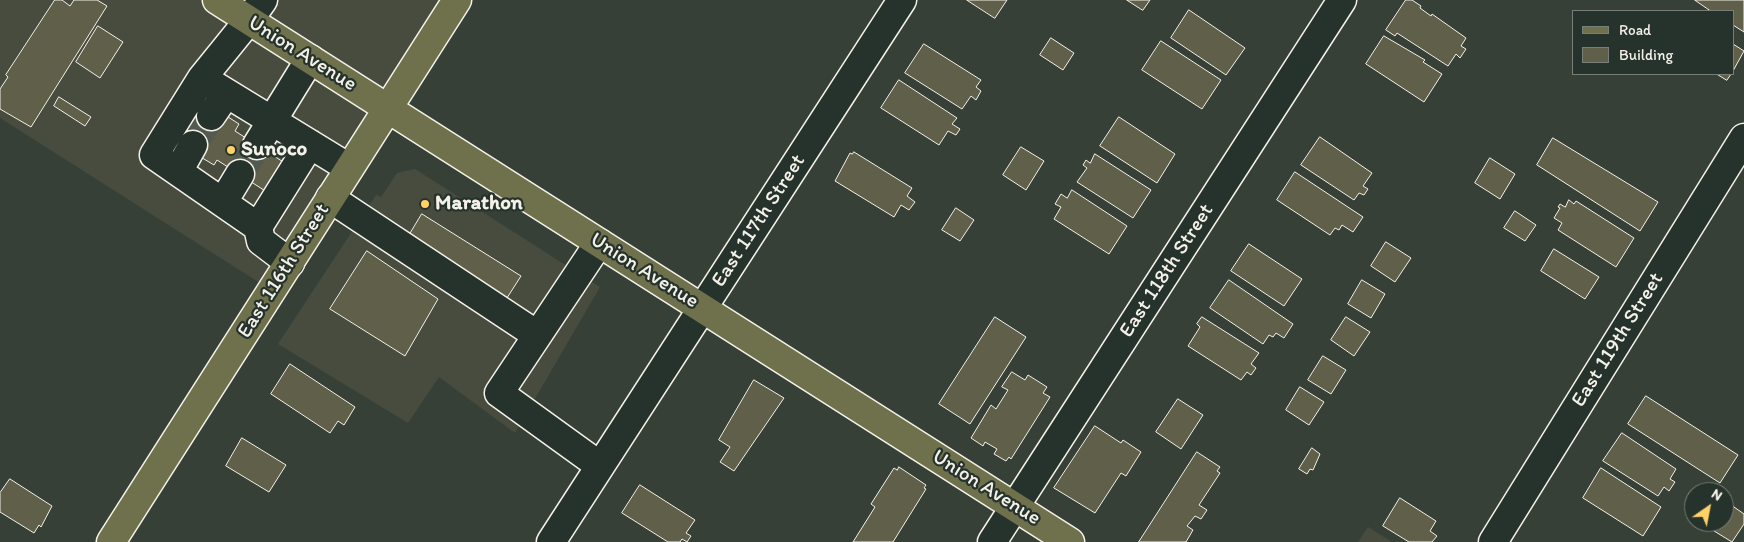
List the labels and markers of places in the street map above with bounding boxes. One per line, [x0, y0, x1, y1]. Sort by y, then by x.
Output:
place label: Sunoco [241, 137, 307, 163]
marker: Sunoco [225, 144, 237, 156]
place label: Marathon [435, 191, 523, 217]
marker: Marathon [419, 198, 431, 210]

